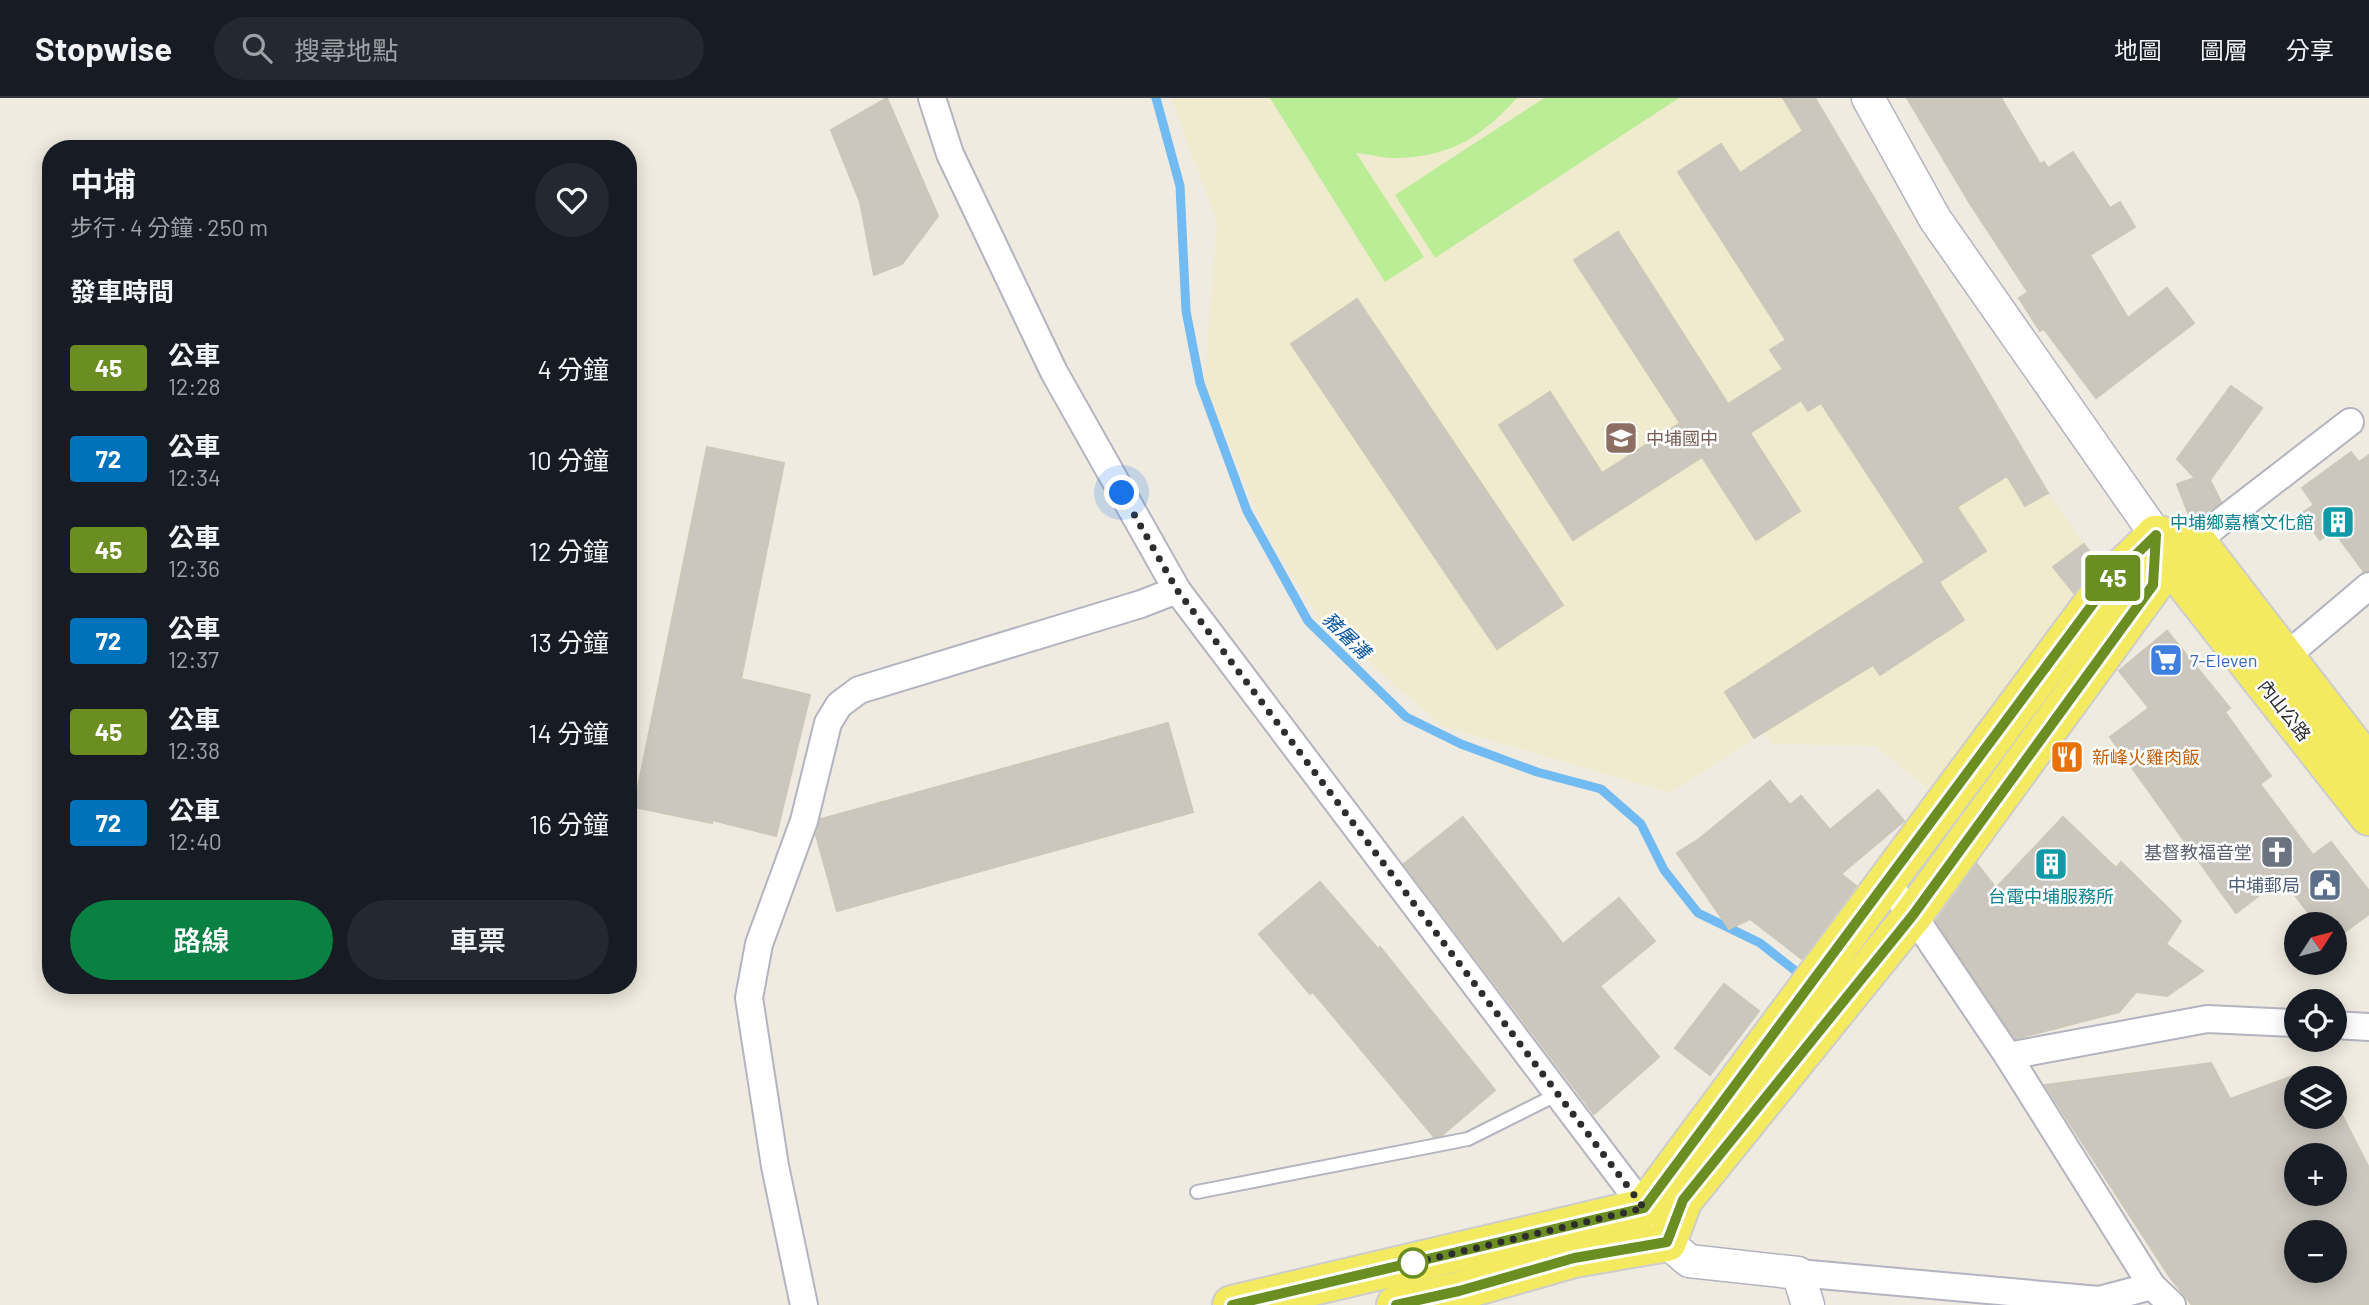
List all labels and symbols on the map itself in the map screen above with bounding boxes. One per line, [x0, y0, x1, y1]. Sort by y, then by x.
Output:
school or university icon: 中埔國中 [1602, 419, 1640, 457]
place label: 中埔國中 [1646, 427, 1718, 449]
your location [1104, 475, 1139, 510]
building icon: 中埔鄉嘉檳文化館 [2319, 503, 2357, 541]
place label: 中埔鄉嘉檳文化館 [2170, 511, 2314, 533]
line badge: 45 [2082, 555, 2144, 601]
water label: 豬屠溝 [1319, 607, 1378, 665]
supermarket icon: 7-Eleven [2147, 641, 2185, 679]
place label: 7-Eleven [2190, 649, 2258, 671]
street label: 內山公路 [2254, 675, 2316, 745]
restaurant icon: 新峰火雞肉飯 [2048, 738, 2086, 776]
place label: 新峰火雞肉飯 [2092, 746, 2200, 768]
church icon: 基督教福音堂 [2258, 833, 2296, 871]
place label: 基督教福音堂 [2144, 841, 2252, 863]
building icon: 台電中埔服務所 [2032, 845, 2070, 883]
public building icon: 中埔郵局 [2306, 866, 2344, 904]
place label: 中埔郵局 [2228, 874, 2300, 896]
place label: 台電中埔服務所 [1988, 885, 2114, 907]
north arrow [2284, 912, 2347, 975]
unlabelled marker [1398, 1248, 1428, 1278]

